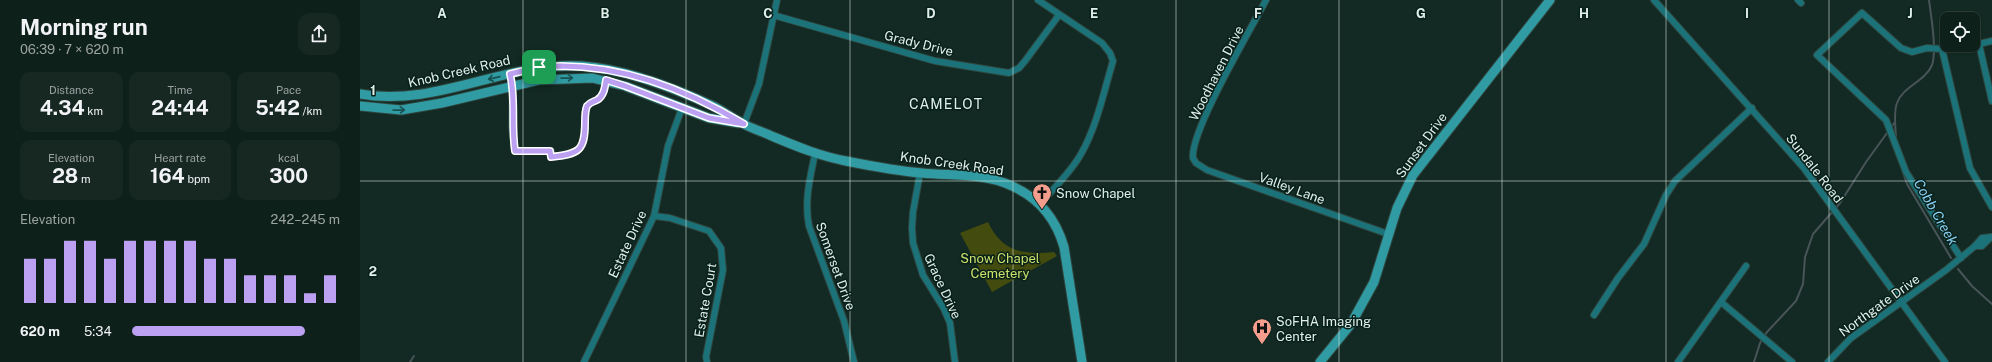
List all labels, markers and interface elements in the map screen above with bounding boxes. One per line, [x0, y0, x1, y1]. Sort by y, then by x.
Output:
text: A [437, 6, 447, 21]
text: B [601, 6, 610, 21]
text: C [763, 6, 773, 21]
text: D [926, 6, 936, 21]
text: E [1090, 6, 1098, 21]
text: F [1254, 6, 1262, 21]
text: G [1416, 6, 1426, 21]
text: H [1579, 6, 1589, 21]
text: I [1745, 6, 1749, 21]
text: J [1907, 6, 1913, 21]
map controls [1940, 12, 1980, 52]
button: locate [1940, 12, 1980, 52]
button: share [298, 13, 340, 55]
text: Morning run [20, 14, 148, 40]
street label: Woodhaven Drive [1186, 23, 1247, 123]
street label: Grady Drive [883, 28, 955, 59]
text: 06:39 · 7 × 620 m [20, 42, 124, 57]
pin [522, 50, 556, 84]
street label: Knob Creek Road [407, 52, 512, 91]
icon: arrive [528, 56, 550, 78]
one-way arrow [487, 74, 500, 82]
one-way arrow [560, 74, 573, 82]
text: 1 [370, 83, 376, 98]
text: Distance [49, 84, 94, 96]
text: Time [167, 84, 193, 96]
text: Pace [276, 84, 301, 96]
text: 4.34 [40, 96, 85, 120]
text: 24:44 [151, 96, 209, 120]
text: 5:42 [255, 96, 300, 120]
district label: CAMELOT [909, 96, 983, 112]
text: km [85, 105, 103, 117]
text: /km [300, 105, 322, 117]
one-way arrow [392, 106, 405, 113]
street label: Sunset Drive [1393, 110, 1450, 181]
street label: Sundale Road [1783, 131, 1846, 206]
street label: Knob Creek Road [899, 149, 1005, 178]
text: Elevation [48, 152, 95, 164]
text: Heart rate [154, 152, 206, 164]
text: kcal [278, 152, 299, 164]
text: 28 [52, 164, 78, 188]
text: 164 [150, 164, 185, 188]
text: 300 [269, 164, 308, 188]
street label: Valley Lane [1257, 170, 1327, 207]
text: m [78, 173, 90, 185]
text: bpm [185, 173, 210, 185]
water label: Cobb Creek [1911, 176, 1962, 248]
church icon: Snow Chapel [1031, 182, 1053, 210]
place label: Snow Chapel [1056, 186, 1135, 201]
street label: Estate Drive [605, 208, 650, 280]
text: Elevation [20, 212, 75, 227]
text: 242–245 m [271, 212, 340, 227]
street label: Somerset Drive [813, 220, 858, 312]
street label: Grace Drive [921, 251, 964, 321]
park label: Snow Chapel Cemetery [960, 251, 1040, 281]
street label: Estate Court [692, 262, 719, 339]
text: 2 [369, 264, 377, 279]
street label: Northgate Drive [1836, 271, 1922, 340]
place label: SoFHA Imaging Center [1276, 314, 1371, 344]
hospital icon: SoFHA Imaging Center [1251, 317, 1273, 345]
text: 620 m [20, 324, 60, 339]
text: 5:34 [84, 324, 112, 339]

